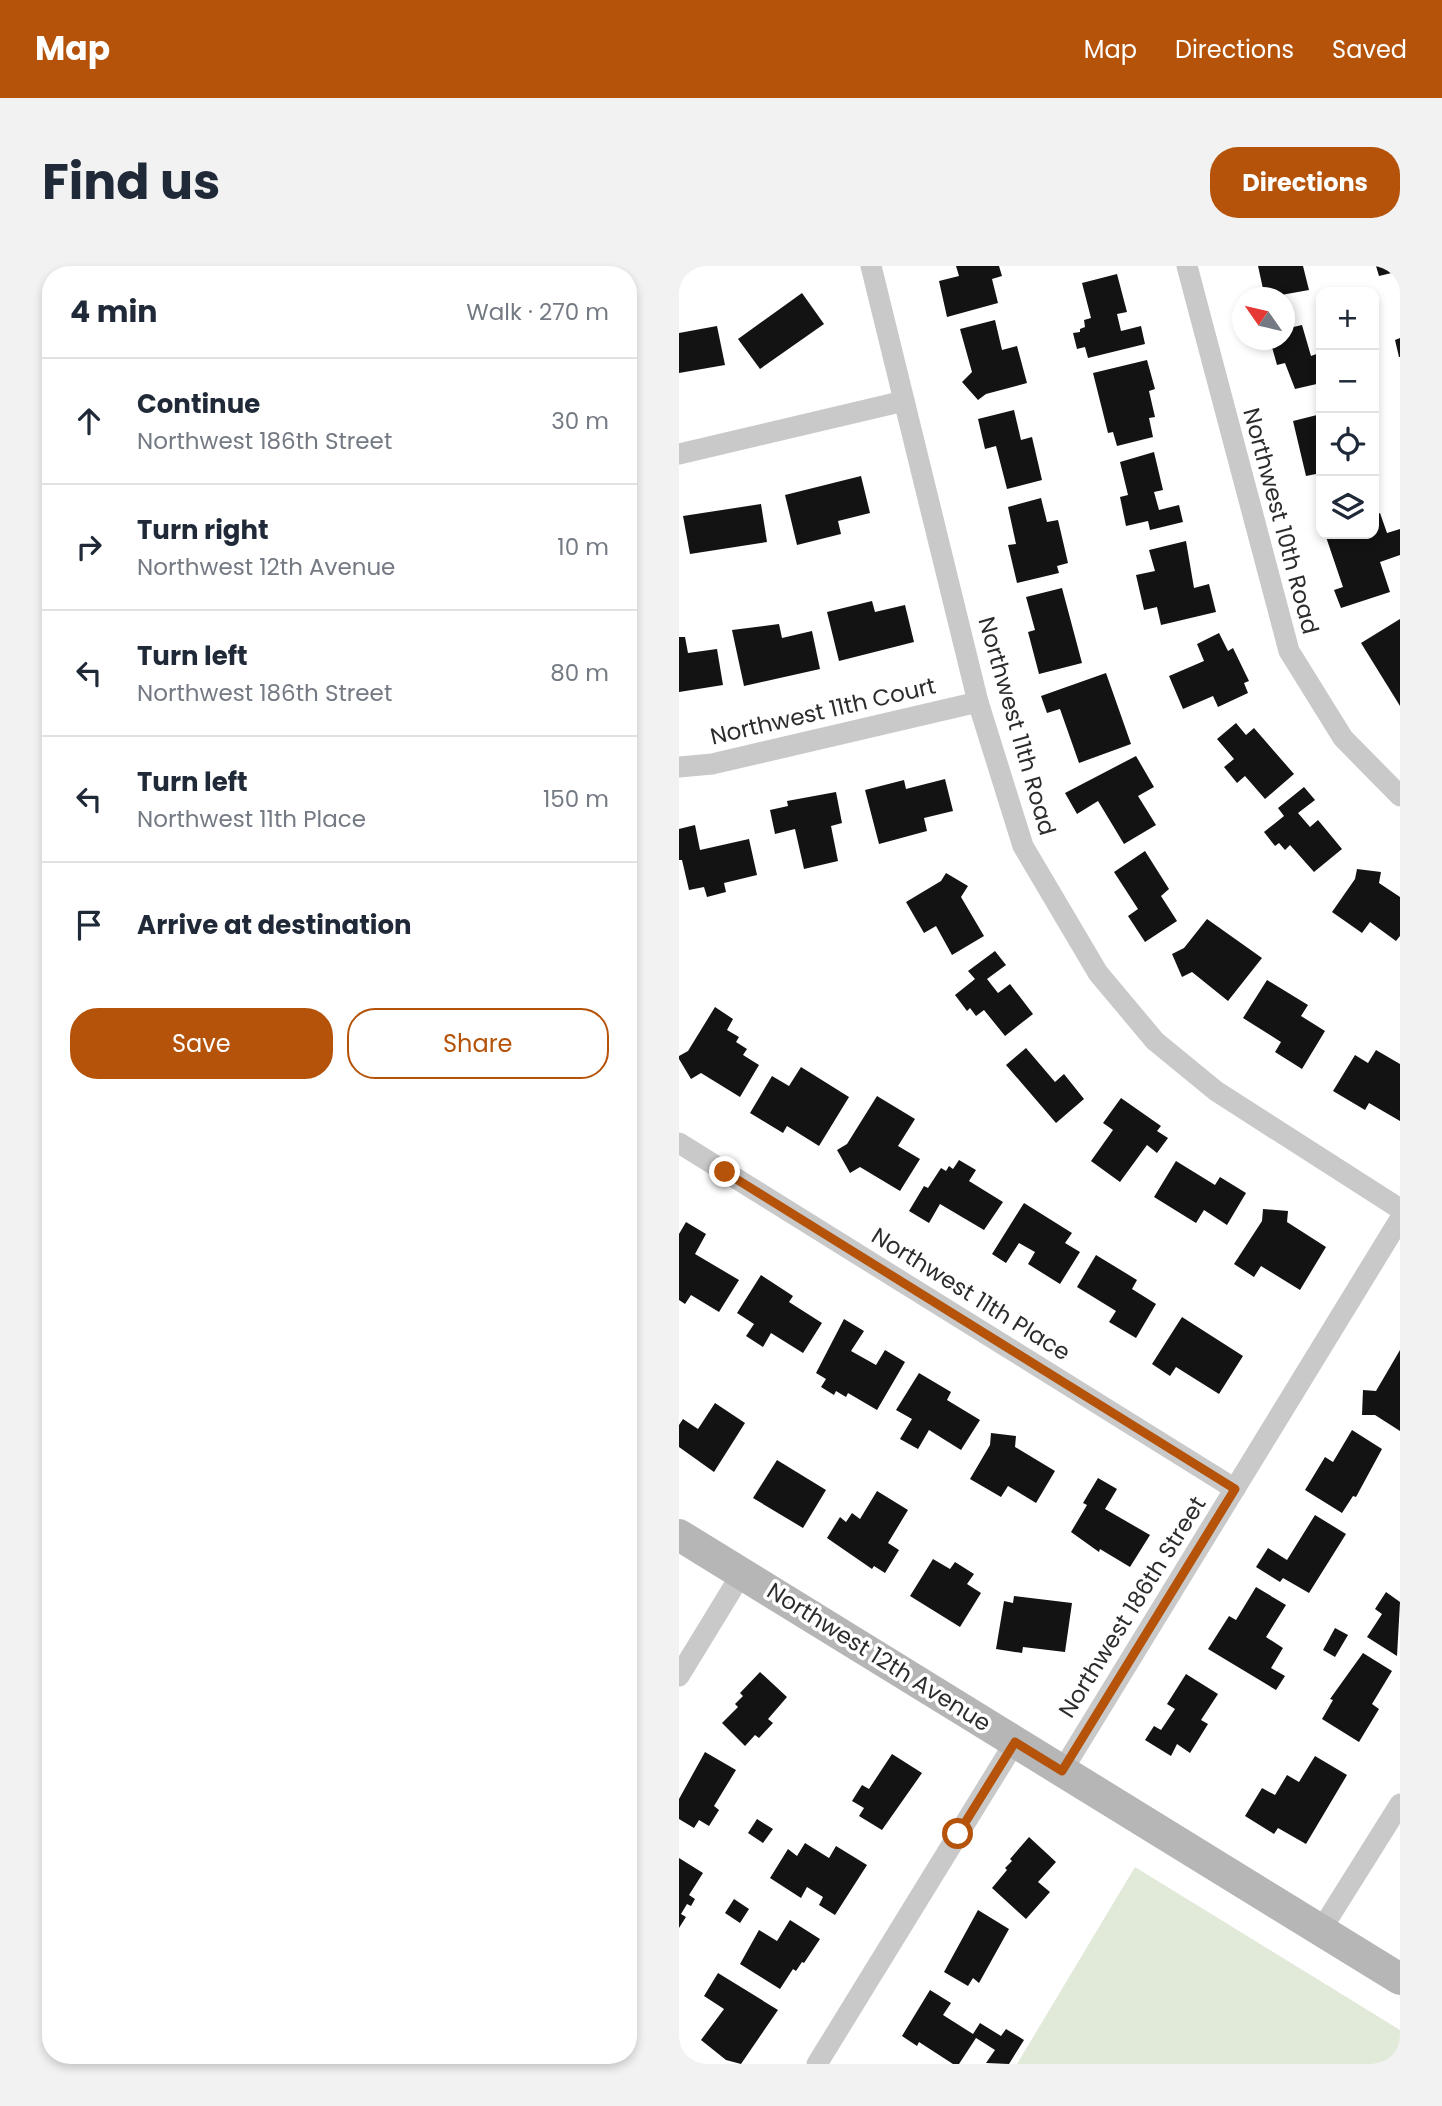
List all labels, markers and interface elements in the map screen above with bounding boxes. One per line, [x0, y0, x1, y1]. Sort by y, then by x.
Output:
text: Map [35, 25, 110, 72]
text: Map [1084, 33, 1137, 66]
text: Directions [1175, 33, 1294, 66]
text: Saved [1332, 33, 1407, 66]
button: Directions [1210, 147, 1400, 218]
text: Find us [42, 148, 220, 216]
north arrow [1232, 287, 1295, 350]
map controls [1316, 287, 1379, 539]
button: + [1316, 287, 1379, 350]
text: 4 min [70, 290, 158, 333]
text: Walk · 270 m [466, 296, 609, 328]
button: − [1316, 350, 1379, 413]
text: Continue [137, 386, 260, 422]
icon: ahead [70, 402, 108, 440]
street label: Northwest 10th Road [1235, 404, 1327, 638]
text: 30 m [551, 405, 609, 437]
button: locate [1316, 413, 1379, 476]
text: Northwest 186th Street [137, 425, 392, 457]
button: layers [1316, 476, 1379, 539]
text: Turn right [137, 512, 269, 548]
icon: right [70, 528, 108, 566]
text: 10 m [557, 531, 609, 563]
text: Northwest 12th Avenue [137, 551, 395, 583]
street label: Northwest 11th Road [970, 613, 1064, 839]
text: Turn left [137, 638, 248, 674]
icon: left [70, 654, 108, 692]
text: 80 m [550, 657, 609, 689]
street label: Northwest 11th Court [707, 670, 939, 752]
text: Northwest 186th Street [137, 677, 392, 709]
text: Turn left [137, 764, 248, 800]
icon: left [70, 780, 108, 818]
text: 150 m [543, 783, 609, 815]
text: Northwest 11th Place [137, 803, 366, 835]
icon: arrive [70, 906, 108, 944]
text: Arrive at destination [137, 907, 412, 943]
button: Save [70, 1008, 333, 1079]
button: Share [347, 1008, 609, 1079]
route end [709, 1156, 740, 1187]
street label: Northwest 11th Place [865, 1220, 1077, 1368]
street label: Northwest 186th Street [1051, 1490, 1213, 1724]
street label: Northwest 12th Avenue [761, 1575, 997, 1739]
route start [942, 1818, 973, 1849]

